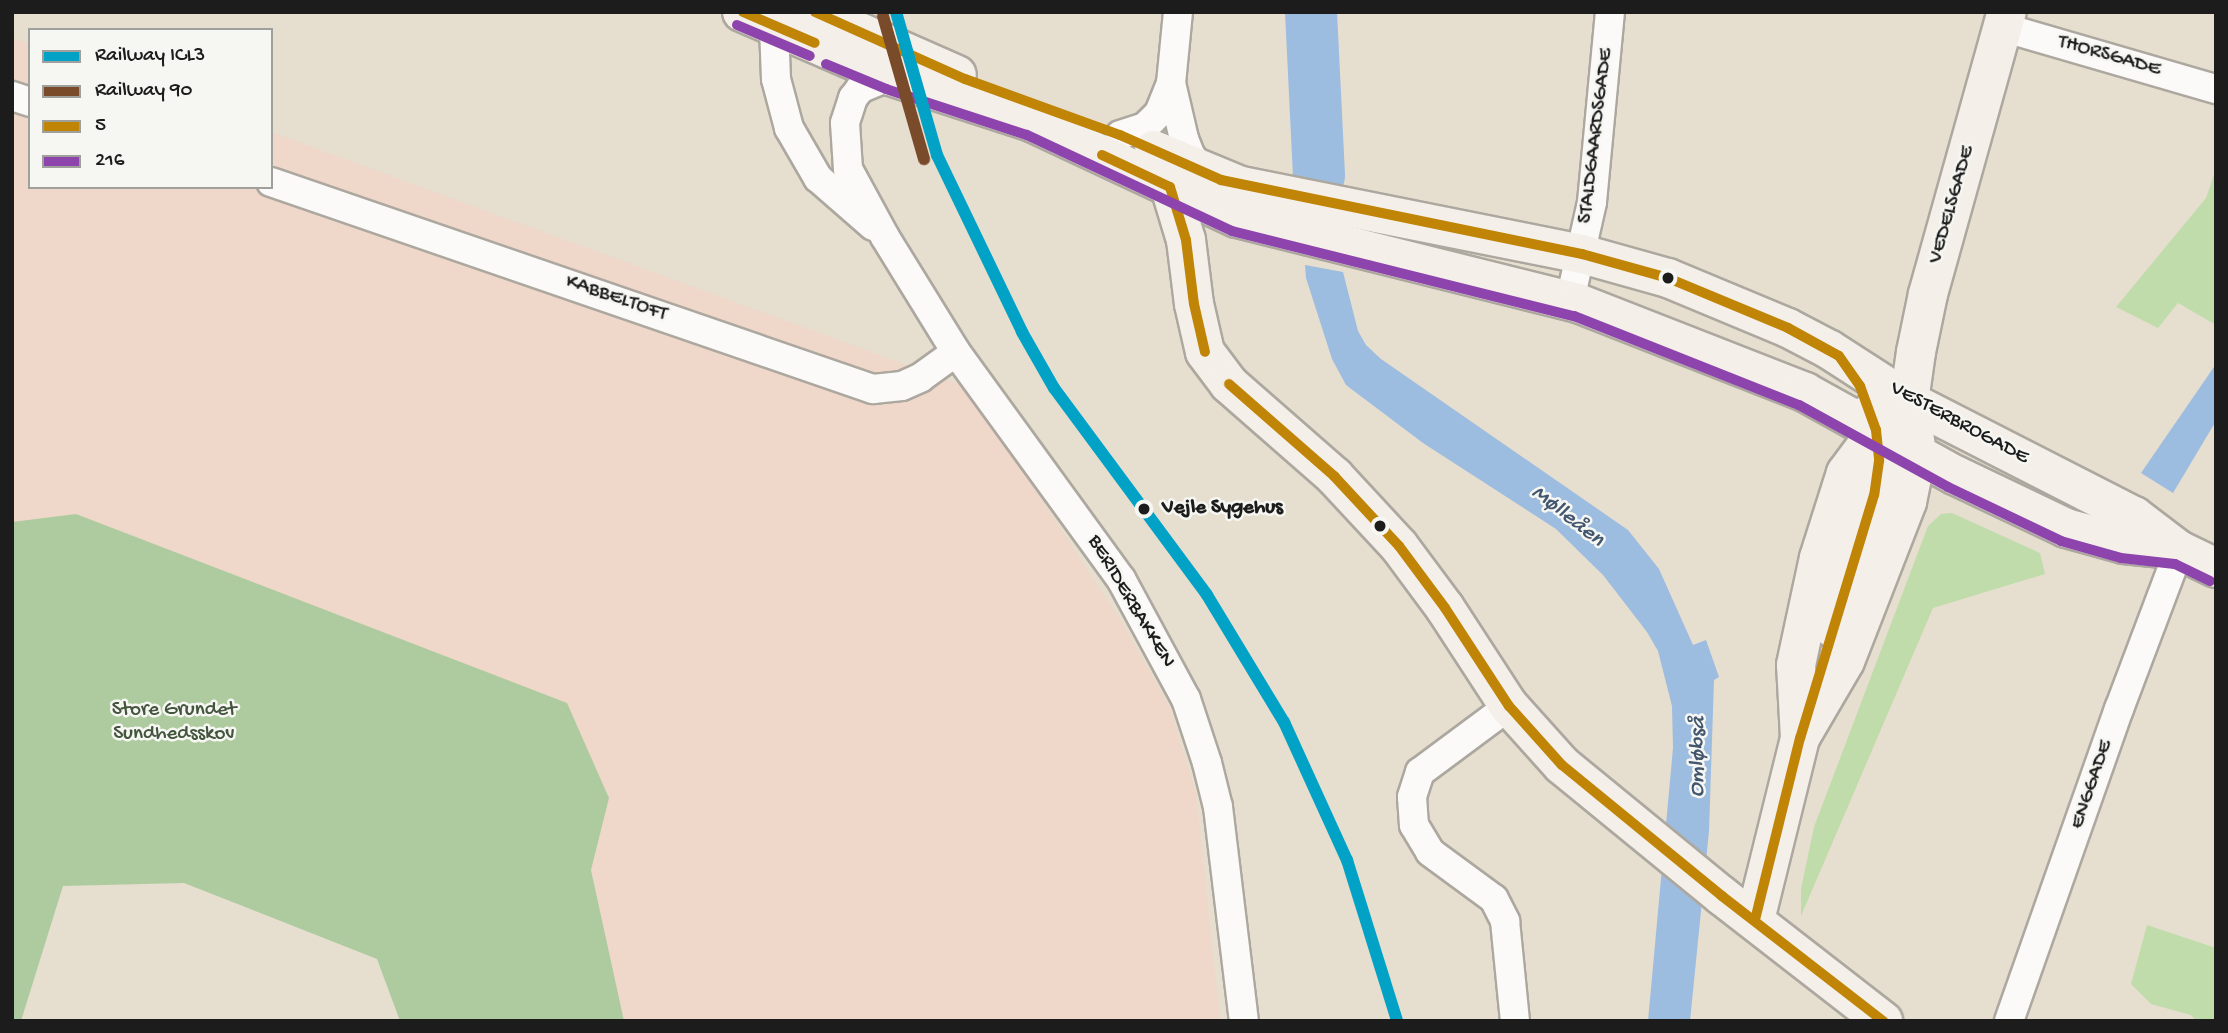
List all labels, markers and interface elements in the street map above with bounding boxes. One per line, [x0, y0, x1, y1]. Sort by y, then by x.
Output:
legend [28, 28, 273, 189]
street label: THORSGADE [2055, 30, 2163, 84]
text: Railway ICL3 [95, 44, 205, 69]
street label: STALDGAARDSGADE [1574, 47, 1620, 225]
text: Railway 90 [95, 79, 193, 104]
text: 5 [95, 114, 106, 139]
street label: VEDELSGADE [1924, 143, 1982, 267]
text: 216 [95, 149, 124, 174]
street label: KABBELTOFT [562, 270, 670, 328]
unlabelled marker [1661, 271, 1675, 285]
street label: VESTERBROGADE [1885, 377, 2033, 471]
water label: Mølleåen [1525, 480, 1609, 554]
place label: Vejle Sygehus [1162, 496, 1283, 522]
marker: Vejle Sygehus [1132, 497, 1156, 521]
unlabelled marker [1373, 519, 1387, 533]
street label: BERIDERBAKKEN [1080, 531, 1180, 673]
park label: Store Grundet Sundhedsskov [112, 698, 236, 748]
water label: Omløbså [1684, 716, 1714, 798]
street label: ENGGADE [2066, 737, 2120, 833]

